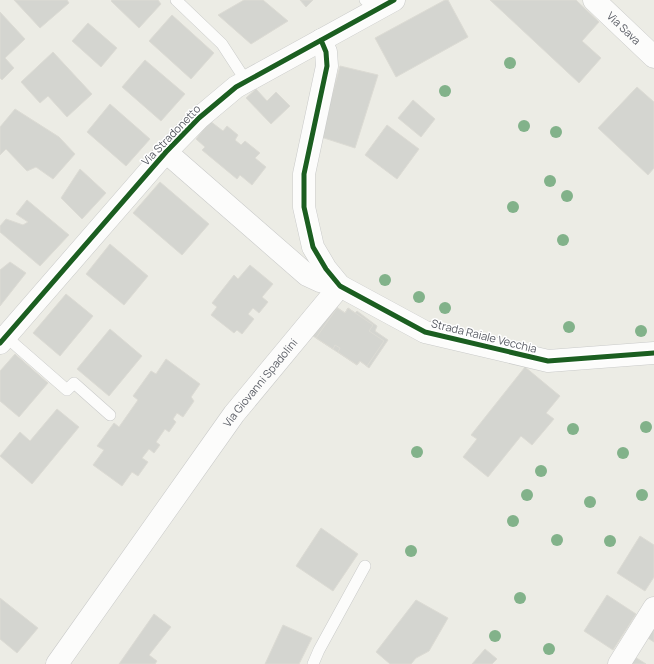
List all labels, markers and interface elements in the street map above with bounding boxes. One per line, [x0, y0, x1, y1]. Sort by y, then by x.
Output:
street label: Via Sava [604, 8, 644, 48]
street label: Via Stradonetto [138, 101, 204, 168]
street label: Strada Raiale Vecchia [430, 315, 539, 356]
street label: Via Giovanni Spadolini [219, 335, 300, 430]

